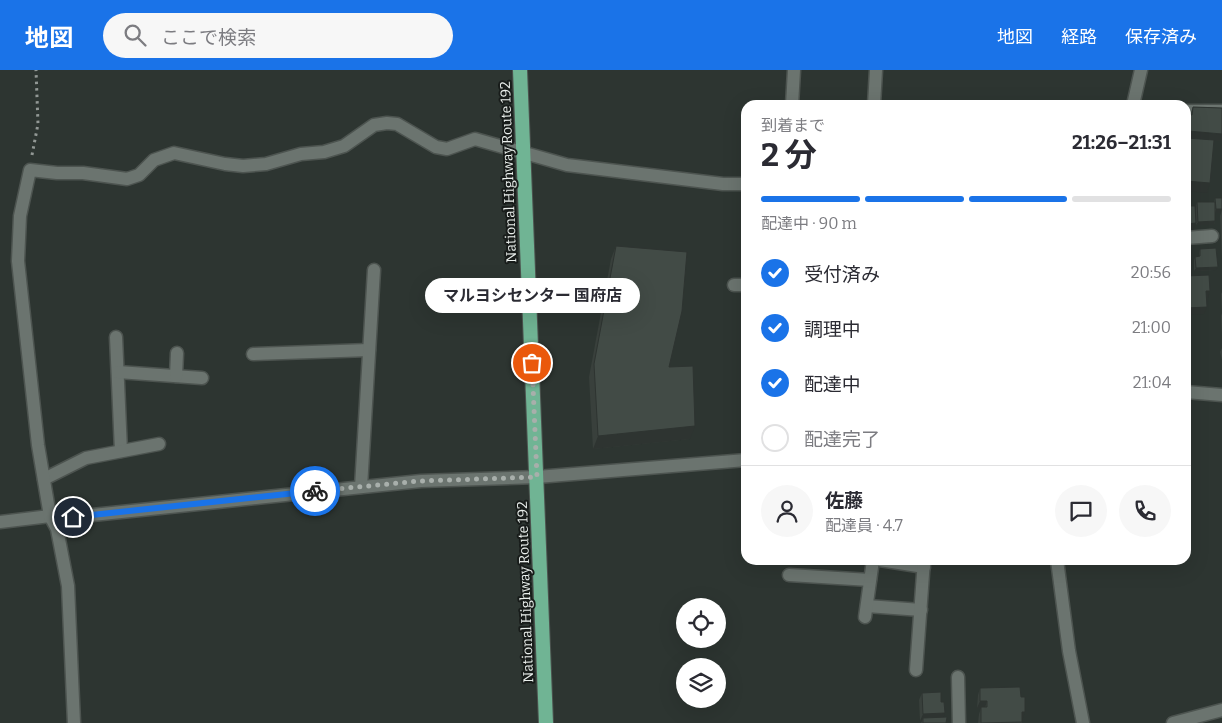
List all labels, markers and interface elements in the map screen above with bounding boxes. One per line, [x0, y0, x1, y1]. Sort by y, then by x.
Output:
search box [103, 13, 453, 58]
icon: search [121, 21, 149, 49]
text: 地図 [25, 24, 73, 52]
text: ここで検索 [161, 26, 256, 49]
text: 地図 [997, 26, 1033, 48]
text: 経路 [1061, 26, 1097, 48]
text: 保存済み [1125, 26, 1197, 48]
street label: National Highway Route 192 [497, 81, 520, 263]
text: 到着まで [761, 116, 825, 135]
text: 21:26–21:31 [1072, 131, 1171, 154]
text: 2 分 [761, 136, 817, 174]
text: 配達中 · 90 m [761, 214, 857, 233]
icon: check [761, 259, 789, 287]
text: 受付済み [804, 263, 880, 286]
text: 20:56 [1131, 263, 1171, 282]
callout: マルヨシセンター 国府店 [424, 278, 640, 313]
text: マルヨシセンター 国府店 [443, 286, 622, 305]
icon: check [761, 314, 789, 342]
text: 調理中 [804, 318, 861, 341]
text: 21:00 [1132, 318, 1171, 337]
pin [511, 342, 553, 384]
icon: bag [518, 349, 546, 377]
icon: check [761, 369, 789, 397]
text: 配達中 [804, 373, 861, 396]
text: 21:04 [1133, 373, 1171, 392]
text: 配達完了 [804, 428, 880, 451]
courier [290, 466, 340, 516]
icon: bike [301, 477, 329, 505]
button: person [761, 485, 813, 537]
button: chat [1055, 485, 1107, 537]
button: phone [1119, 485, 1171, 537]
text: 佐藤 [825, 489, 863, 512]
pin [52, 496, 94, 538]
street label: National Highway Route 192 [514, 501, 537, 683]
icon: home [59, 503, 87, 531]
text: 配達員 · 4.7 [825, 516, 903, 535]
map controls [676, 598, 726, 708]
button: locate [676, 598, 726, 648]
button: layers [676, 658, 726, 708]

